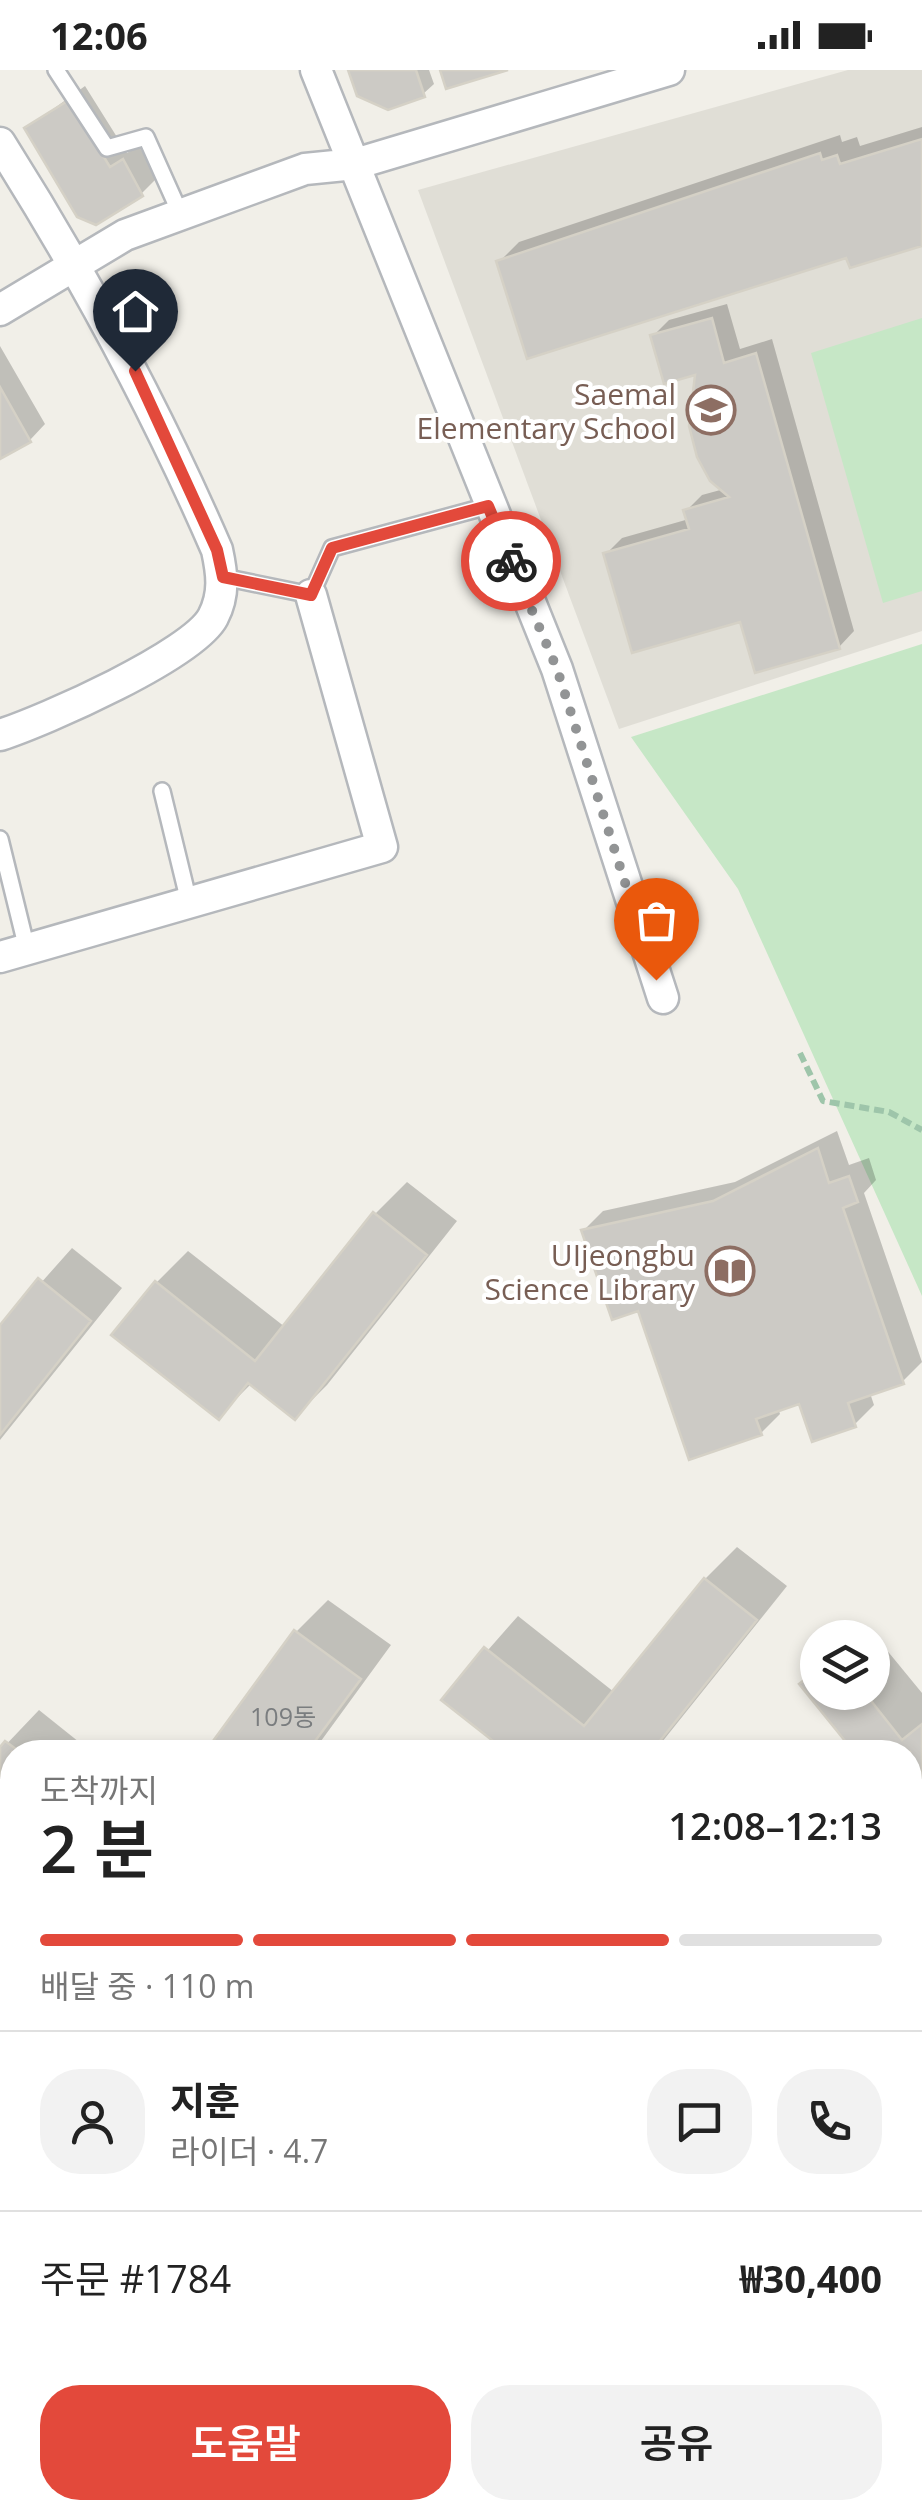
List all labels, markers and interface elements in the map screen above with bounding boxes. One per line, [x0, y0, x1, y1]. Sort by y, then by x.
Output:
text: 12:06 [50, 9, 148, 61]
pin [93, 269, 178, 372]
icon: home [108, 284, 163, 339]
place label: Saemal Elementary School [417, 373, 676, 448]
school or university icon: Saemal Elementary School [685, 384, 737, 436]
courier [461, 511, 561, 611]
icon: bike [484, 534, 539, 589]
pin [614, 878, 699, 981]
icon: bag [629, 893, 684, 948]
place label: UIjeongbu Science Library [485, 1234, 696, 1309]
library icon: UIjeongbu Science Library [704, 1245, 756, 1297]
map controls [800, 1620, 890, 1710]
button: layers [800, 1620, 890, 1710]
house number: 109동 [250, 1699, 316, 1733]
text: 도착까지 [40, 1768, 158, 1811]
text: 12:08–12:13 [668, 1799, 882, 1851]
text: 2 분 [40, 1804, 154, 1892]
text: 배달 중 · 110 m [40, 1964, 255, 2007]
button: person [40, 2069, 145, 2174]
button: chat [647, 2069, 752, 2174]
button: phone [777, 2069, 882, 2174]
text: 지훈 [170, 2074, 240, 2126]
text: 라이더 · 4.7 [170, 2129, 328, 2172]
text: 주문 #1784 [40, 2252, 231, 2304]
text: ₩30,400 [740, 2252, 882, 2304]
button: 도움말 [40, 2385, 451, 2500]
button: 공유 [471, 2385, 882, 2500]

